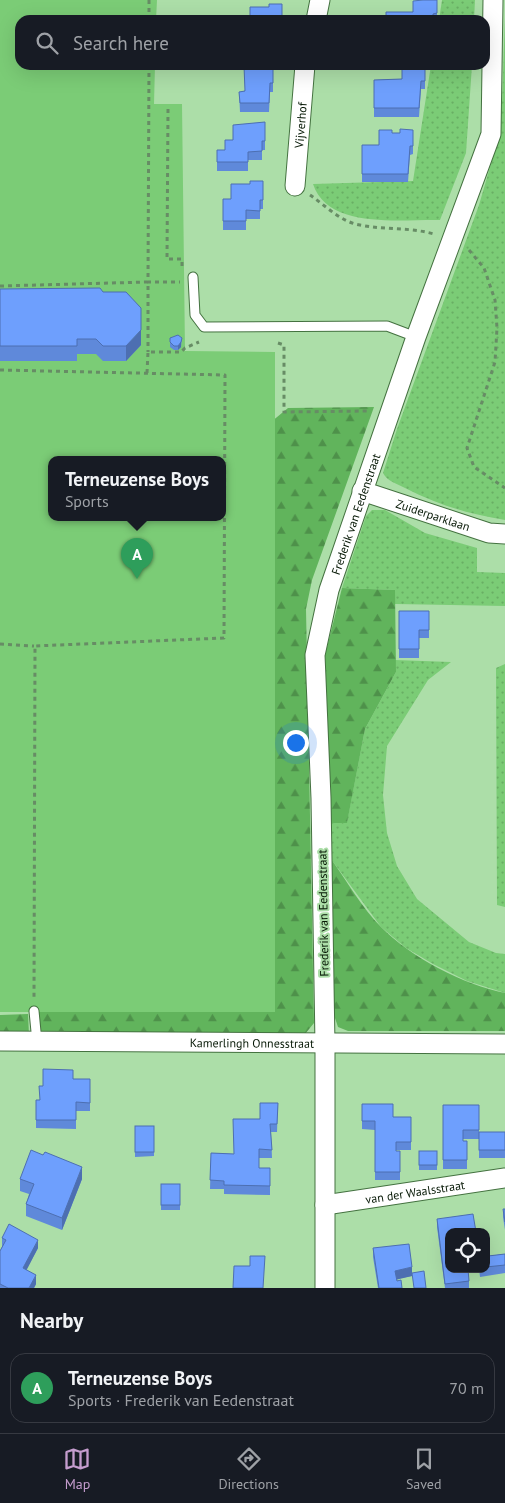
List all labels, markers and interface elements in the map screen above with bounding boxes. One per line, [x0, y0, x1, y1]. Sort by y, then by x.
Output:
search box [15, 15, 490, 70]
icon: search [33, 29, 61, 57]
text: Search here [73, 31, 169, 55]
street label: Vijverhof [291, 101, 309, 150]
street label: Frederik van Eedenstraat [327, 451, 383, 577]
popup [48, 456, 226, 521]
text: Terneuzense Boys [65, 467, 209, 491]
text: Sports [65, 491, 109, 511]
street label: Zuiderparklaan [394, 495, 472, 534]
pin: A [121, 538, 153, 579]
your location [283, 730, 309, 756]
street label: Frederik van Eedenstraat [314, 849, 332, 977]
street label: Kamerlingh Onnesstraat [190, 1035, 314, 1050]
street label: van der Waalsstraat [364, 1177, 466, 1206]
map controls [445, 1228, 490, 1273]
button: locate [445, 1228, 490, 1273]
text: Nearby [20, 1307, 83, 1334]
text: Terneuzense Boys [68, 1366, 212, 1390]
text: A [32, 1378, 42, 1398]
text: 70 m [449, 1378, 484, 1398]
text: Sports · Frederik van Eedenstraat [68, 1390, 294, 1410]
tab: Map [63, 1445, 91, 1493]
tab: Directions [218, 1445, 279, 1493]
tab: Saved [406, 1445, 442, 1493]

